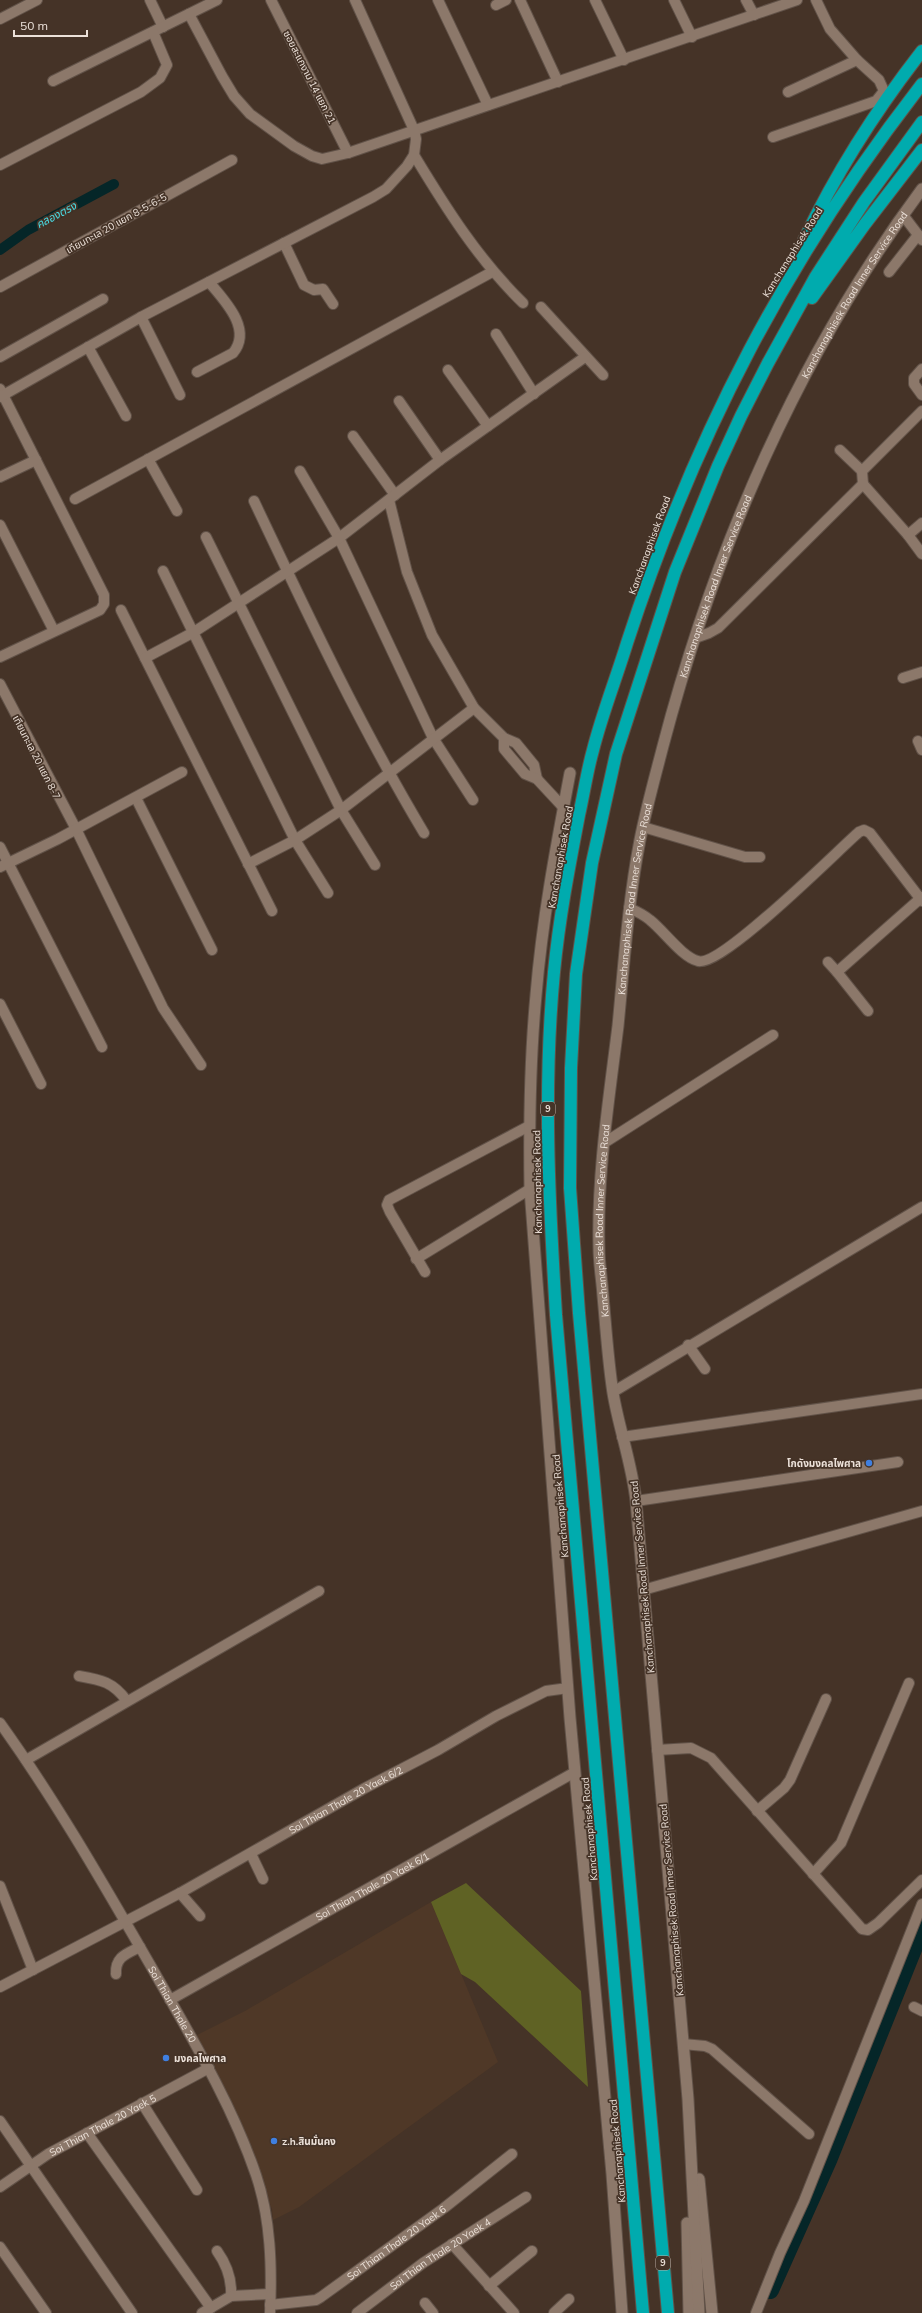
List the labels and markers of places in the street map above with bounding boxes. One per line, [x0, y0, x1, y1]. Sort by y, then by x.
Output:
place label: โกดังมงคลไพศาล [787, 1457, 861, 1470]
marker: โกดังมงคลไพศาล [864, 1458, 874, 1468]
place label: มงคลไพศาล [174, 2052, 226, 2065]
marker: มงคลไพศาล [161, 2053, 171, 2063]
place label: z.h.สินมั่นคง [282, 2134, 336, 2148]
marker: z.h.สินมั่นคง [269, 2136, 279, 2146]

